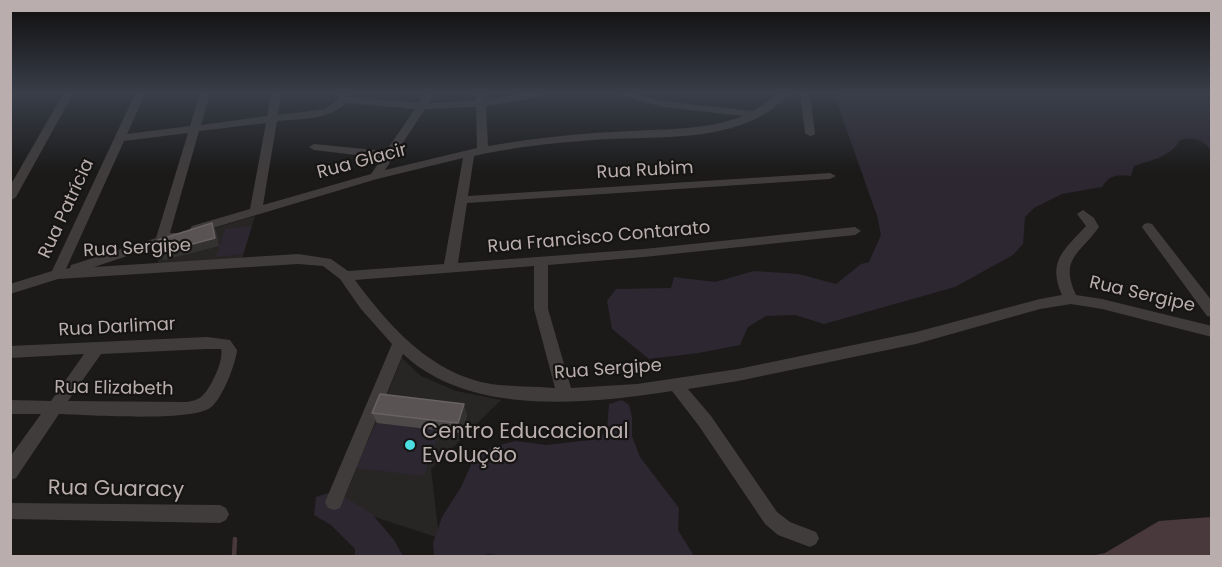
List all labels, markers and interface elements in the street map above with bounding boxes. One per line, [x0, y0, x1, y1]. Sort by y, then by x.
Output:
street label: Rua Glacir [315, 140, 409, 184]
street label: Rua Patrícia [35, 156, 99, 262]
street label: Rua Rubim [596, 158, 694, 184]
street label: Rua Francisco Contarato [487, 218, 711, 258]
street label: Rua Sergipe [83, 235, 191, 263]
street label: Rua Sergipe [1087, 272, 1197, 318]
street label: Rua Darlimar [58, 314, 176, 342]
street label: Rua Sergipe [553, 355, 663, 385]
street label: Rua Elizabeth [54, 377, 174, 401]
place label: Centro Educacional Evolução [422, 420, 629, 470]
marker: Centro Educacional Evolução [403, 438, 417, 452]
street label: Rua Guaracy [47, 476, 185, 504]

